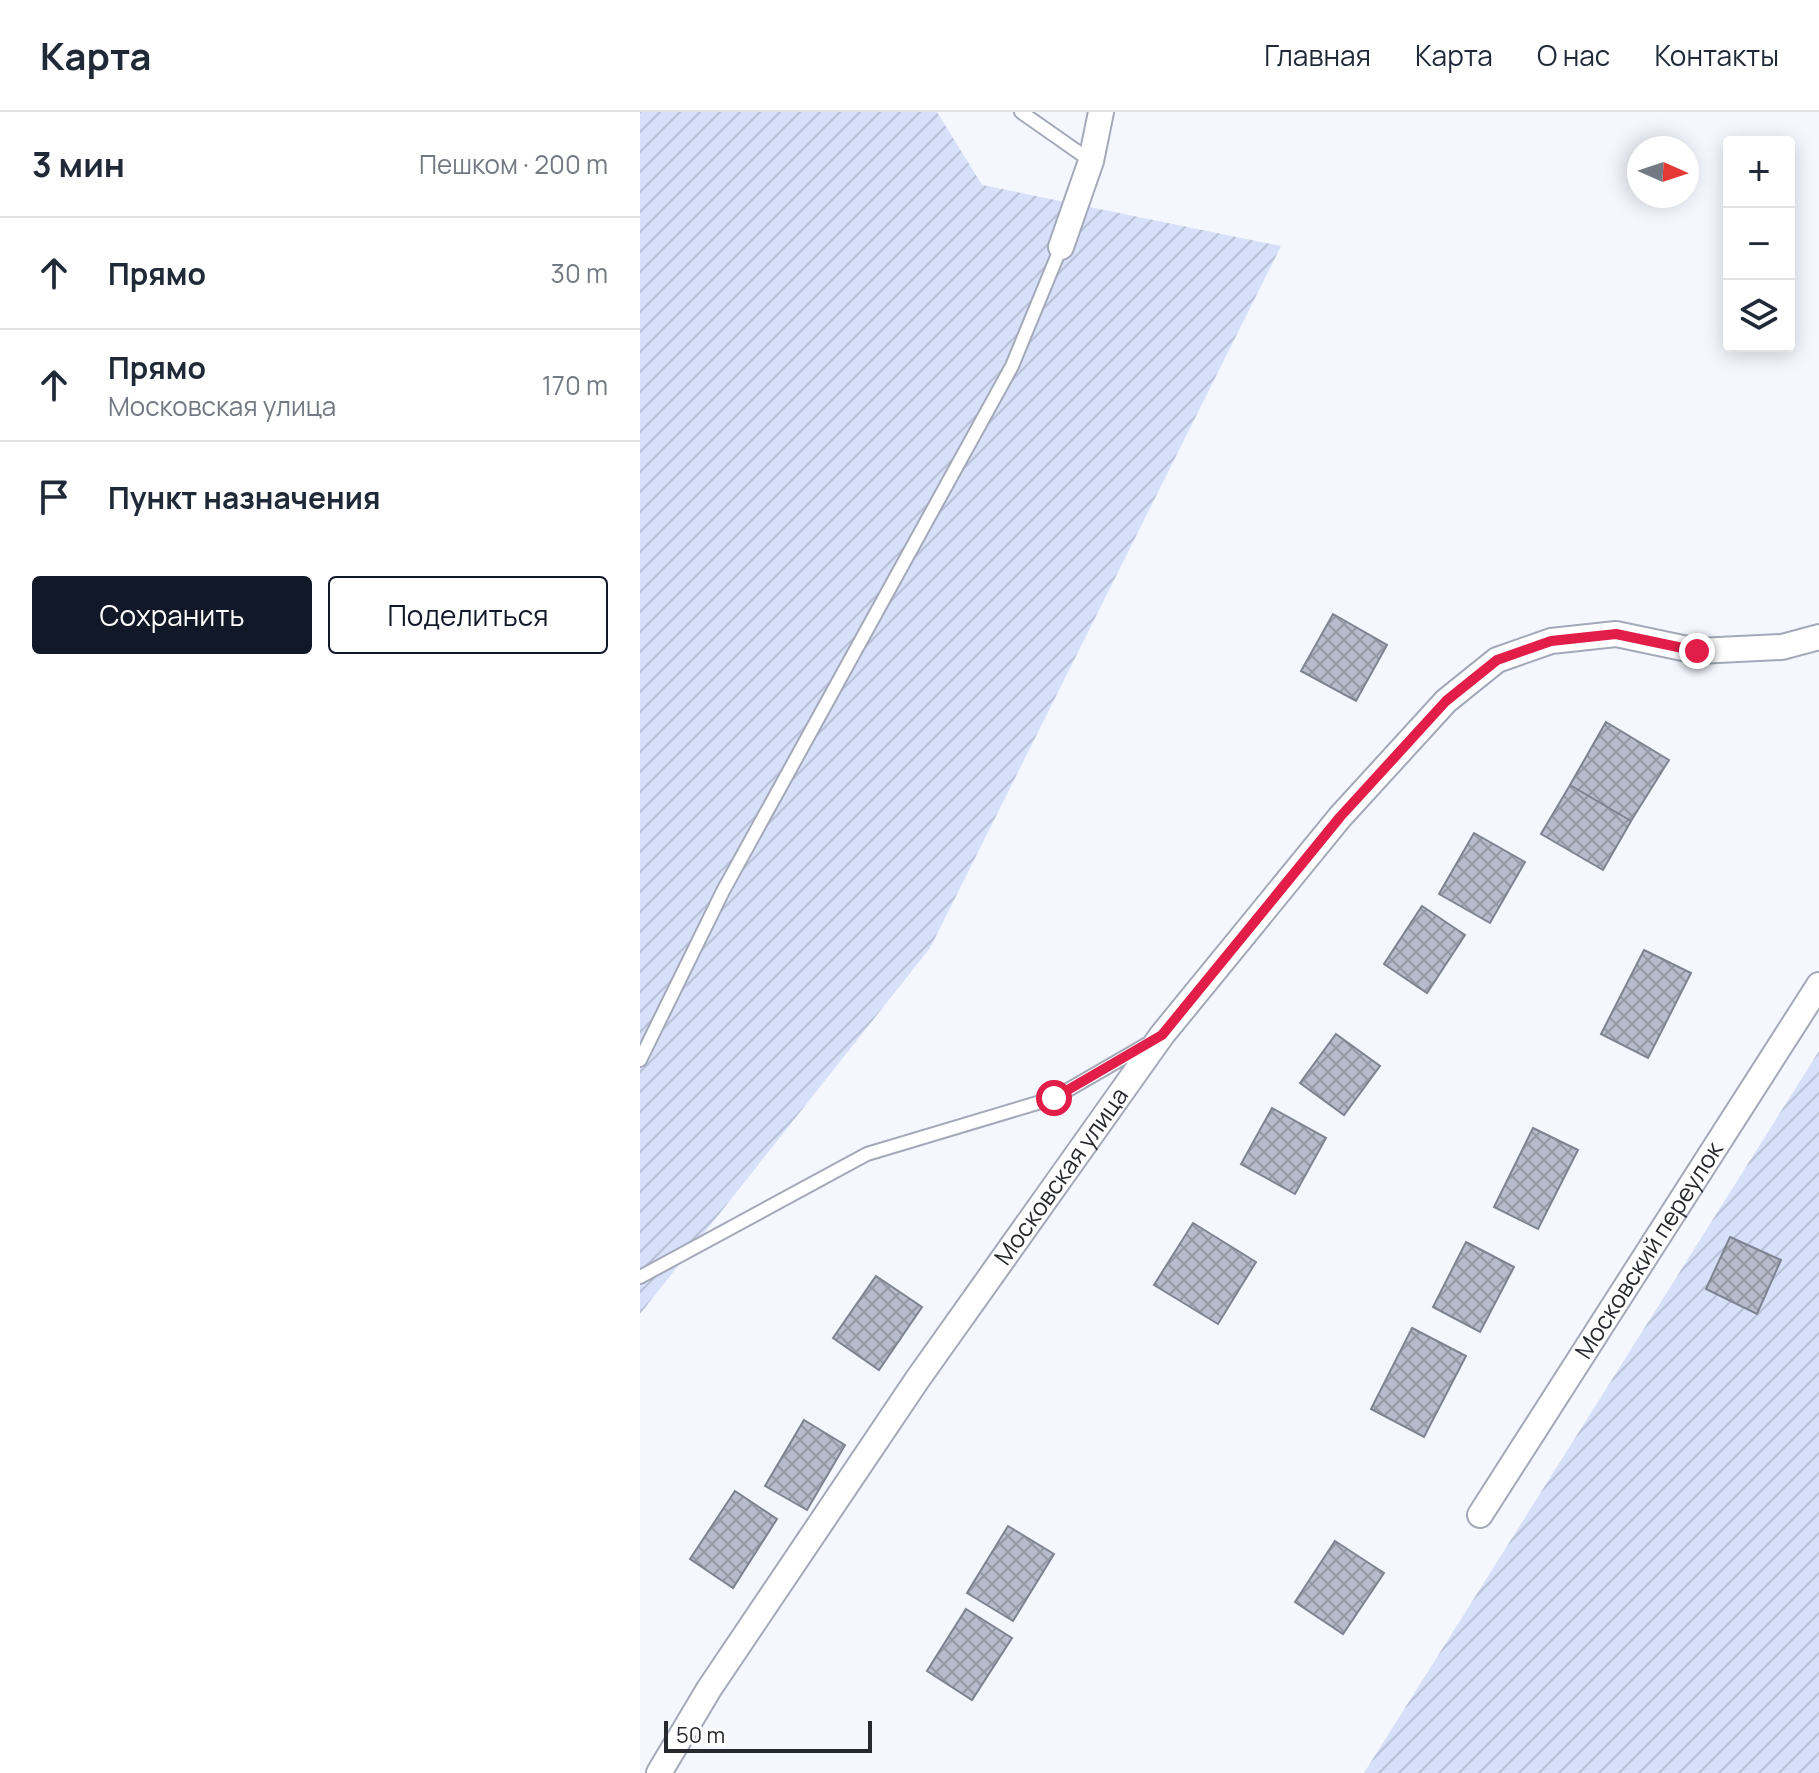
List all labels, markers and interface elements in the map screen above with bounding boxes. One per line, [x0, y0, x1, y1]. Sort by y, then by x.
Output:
text: Карта [40, 29, 152, 81]
text: Главная [1264, 36, 1371, 74]
text: Карта [1415, 36, 1493, 74]
text: О нас [1537, 36, 1610, 74]
text: Контакты [1654, 36, 1779, 74]
north arrow [1627, 136, 1699, 208]
map controls [1723, 136, 1795, 352]
button: + [1723, 136, 1795, 208]
text: 3 мин [32, 141, 125, 187]
text: Пешком · 200 m [419, 146, 608, 182]
button: − [1723, 208, 1795, 280]
icon: ahead [32, 251, 76, 295]
text: Прямо [108, 253, 206, 294]
text: 30 m [551, 255, 608, 291]
button: layers [1723, 280, 1795, 352]
text: Прямо [108, 347, 206, 388]
icon: ahead [32, 363, 76, 407]
text: 170 m [542, 367, 608, 403]
text: Московская улица [108, 388, 336, 424]
icon: arrive [32, 475, 76, 519]
text: Пункт назначения [108, 477, 381, 518]
button: Сохранить [32, 576, 312, 654]
button: Поделиться [328, 576, 608, 654]
route end [1679, 633, 1715, 669]
street label: Московская улица [986, 1080, 1135, 1271]
route start [1036, 1080, 1072, 1116]
street label: Московский переулок [1566, 1134, 1730, 1365]
scale bar [664, 1717, 872, 1753]
text: 50 m [676, 1720, 725, 1750]

